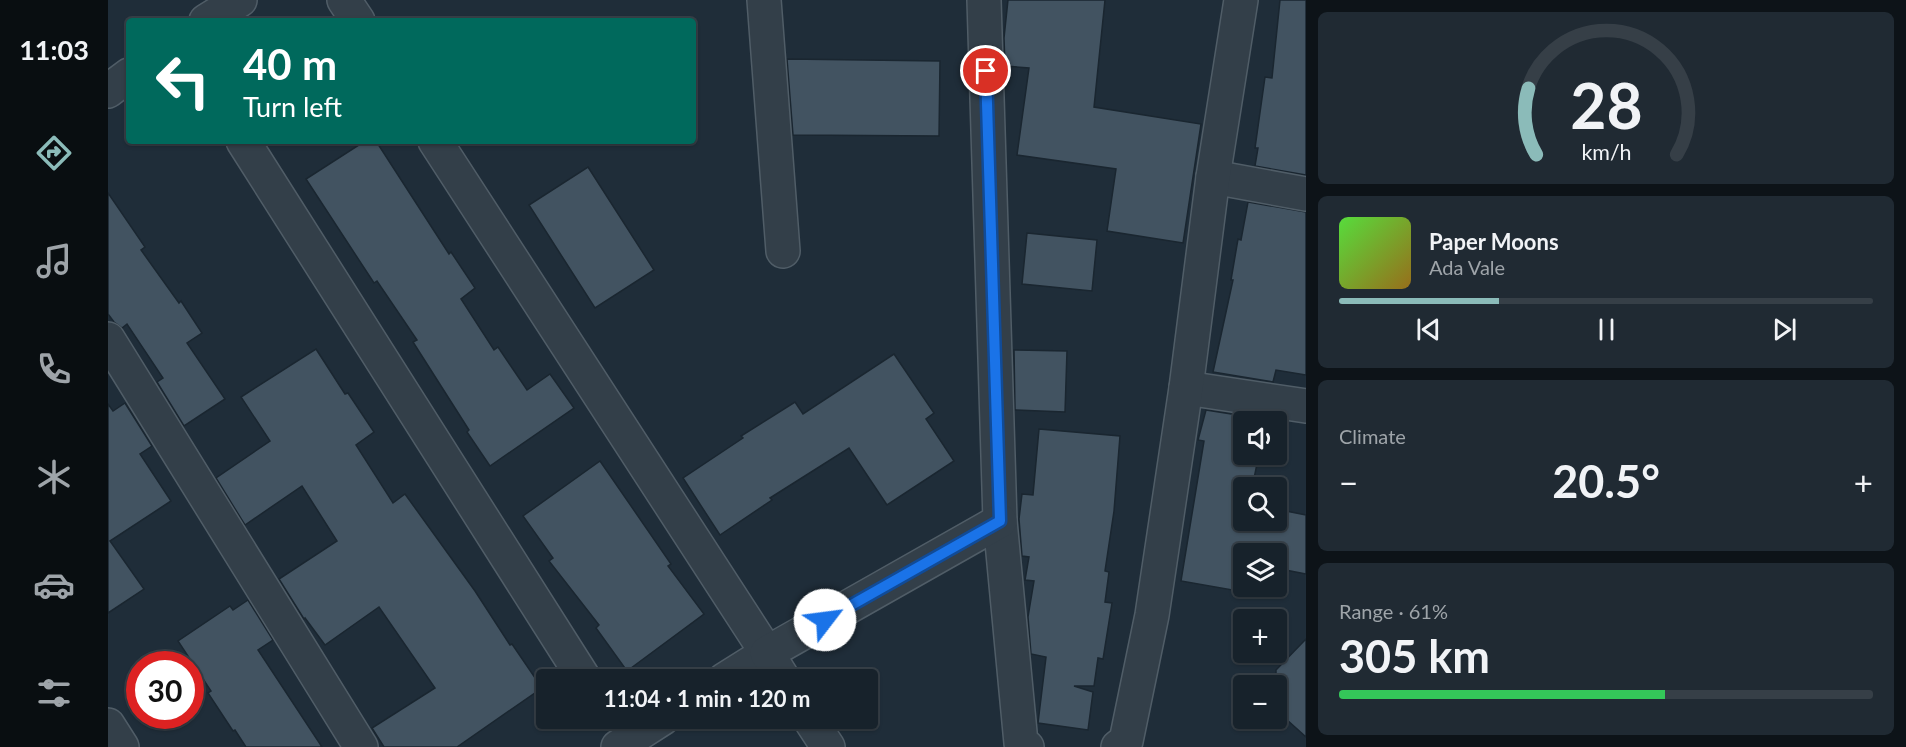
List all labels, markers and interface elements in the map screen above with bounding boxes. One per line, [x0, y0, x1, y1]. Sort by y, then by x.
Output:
text: 11:03 [19, 33, 89, 66]
text: 40 m [243, 39, 337, 89]
icon: left [144, 42, 222, 120]
pin [960, 45, 1011, 96]
icon: arrive [969, 54, 1002, 87]
text: 28 [1570, 67, 1642, 142]
text: Turn left [243, 90, 342, 123]
icon: directions [33, 132, 75, 174]
text: km/h [1581, 139, 1631, 165]
text: Paper Moons [1429, 228, 1559, 255]
icon: music [33, 240, 75, 282]
text: Ada Vale [1429, 255, 1505, 279]
icon: previous [1412, 313, 1445, 346]
icon: pause [1590, 313, 1623, 346]
icon: next [1768, 313, 1801, 346]
icon: phone [33, 348, 75, 390]
map controls [1233, 411, 1287, 729]
button: sound [1233, 411, 1287, 465]
text: Climate [1339, 424, 1406, 448]
text: 20.5° [1552, 454, 1660, 508]
icon: climate [33, 456, 75, 498]
text: − [1339, 462, 1358, 502]
text: + [1854, 462, 1873, 502]
button: search [1233, 477, 1287, 531]
button: layers [1233, 543, 1287, 597]
icon: car [33, 564, 75, 606]
position arrow [793, 588, 857, 652]
text: Range · 61% [1339, 599, 1448, 623]
button: + [1233, 609, 1287, 663]
text: 305 km [1339, 629, 1490, 683]
speed limit sign: 30 [126, 651, 204, 729]
icon: filters [33, 672, 75, 714]
button: − [1233, 675, 1287, 729]
text: 11:04 · 1 min · 120 m [604, 685, 810, 712]

